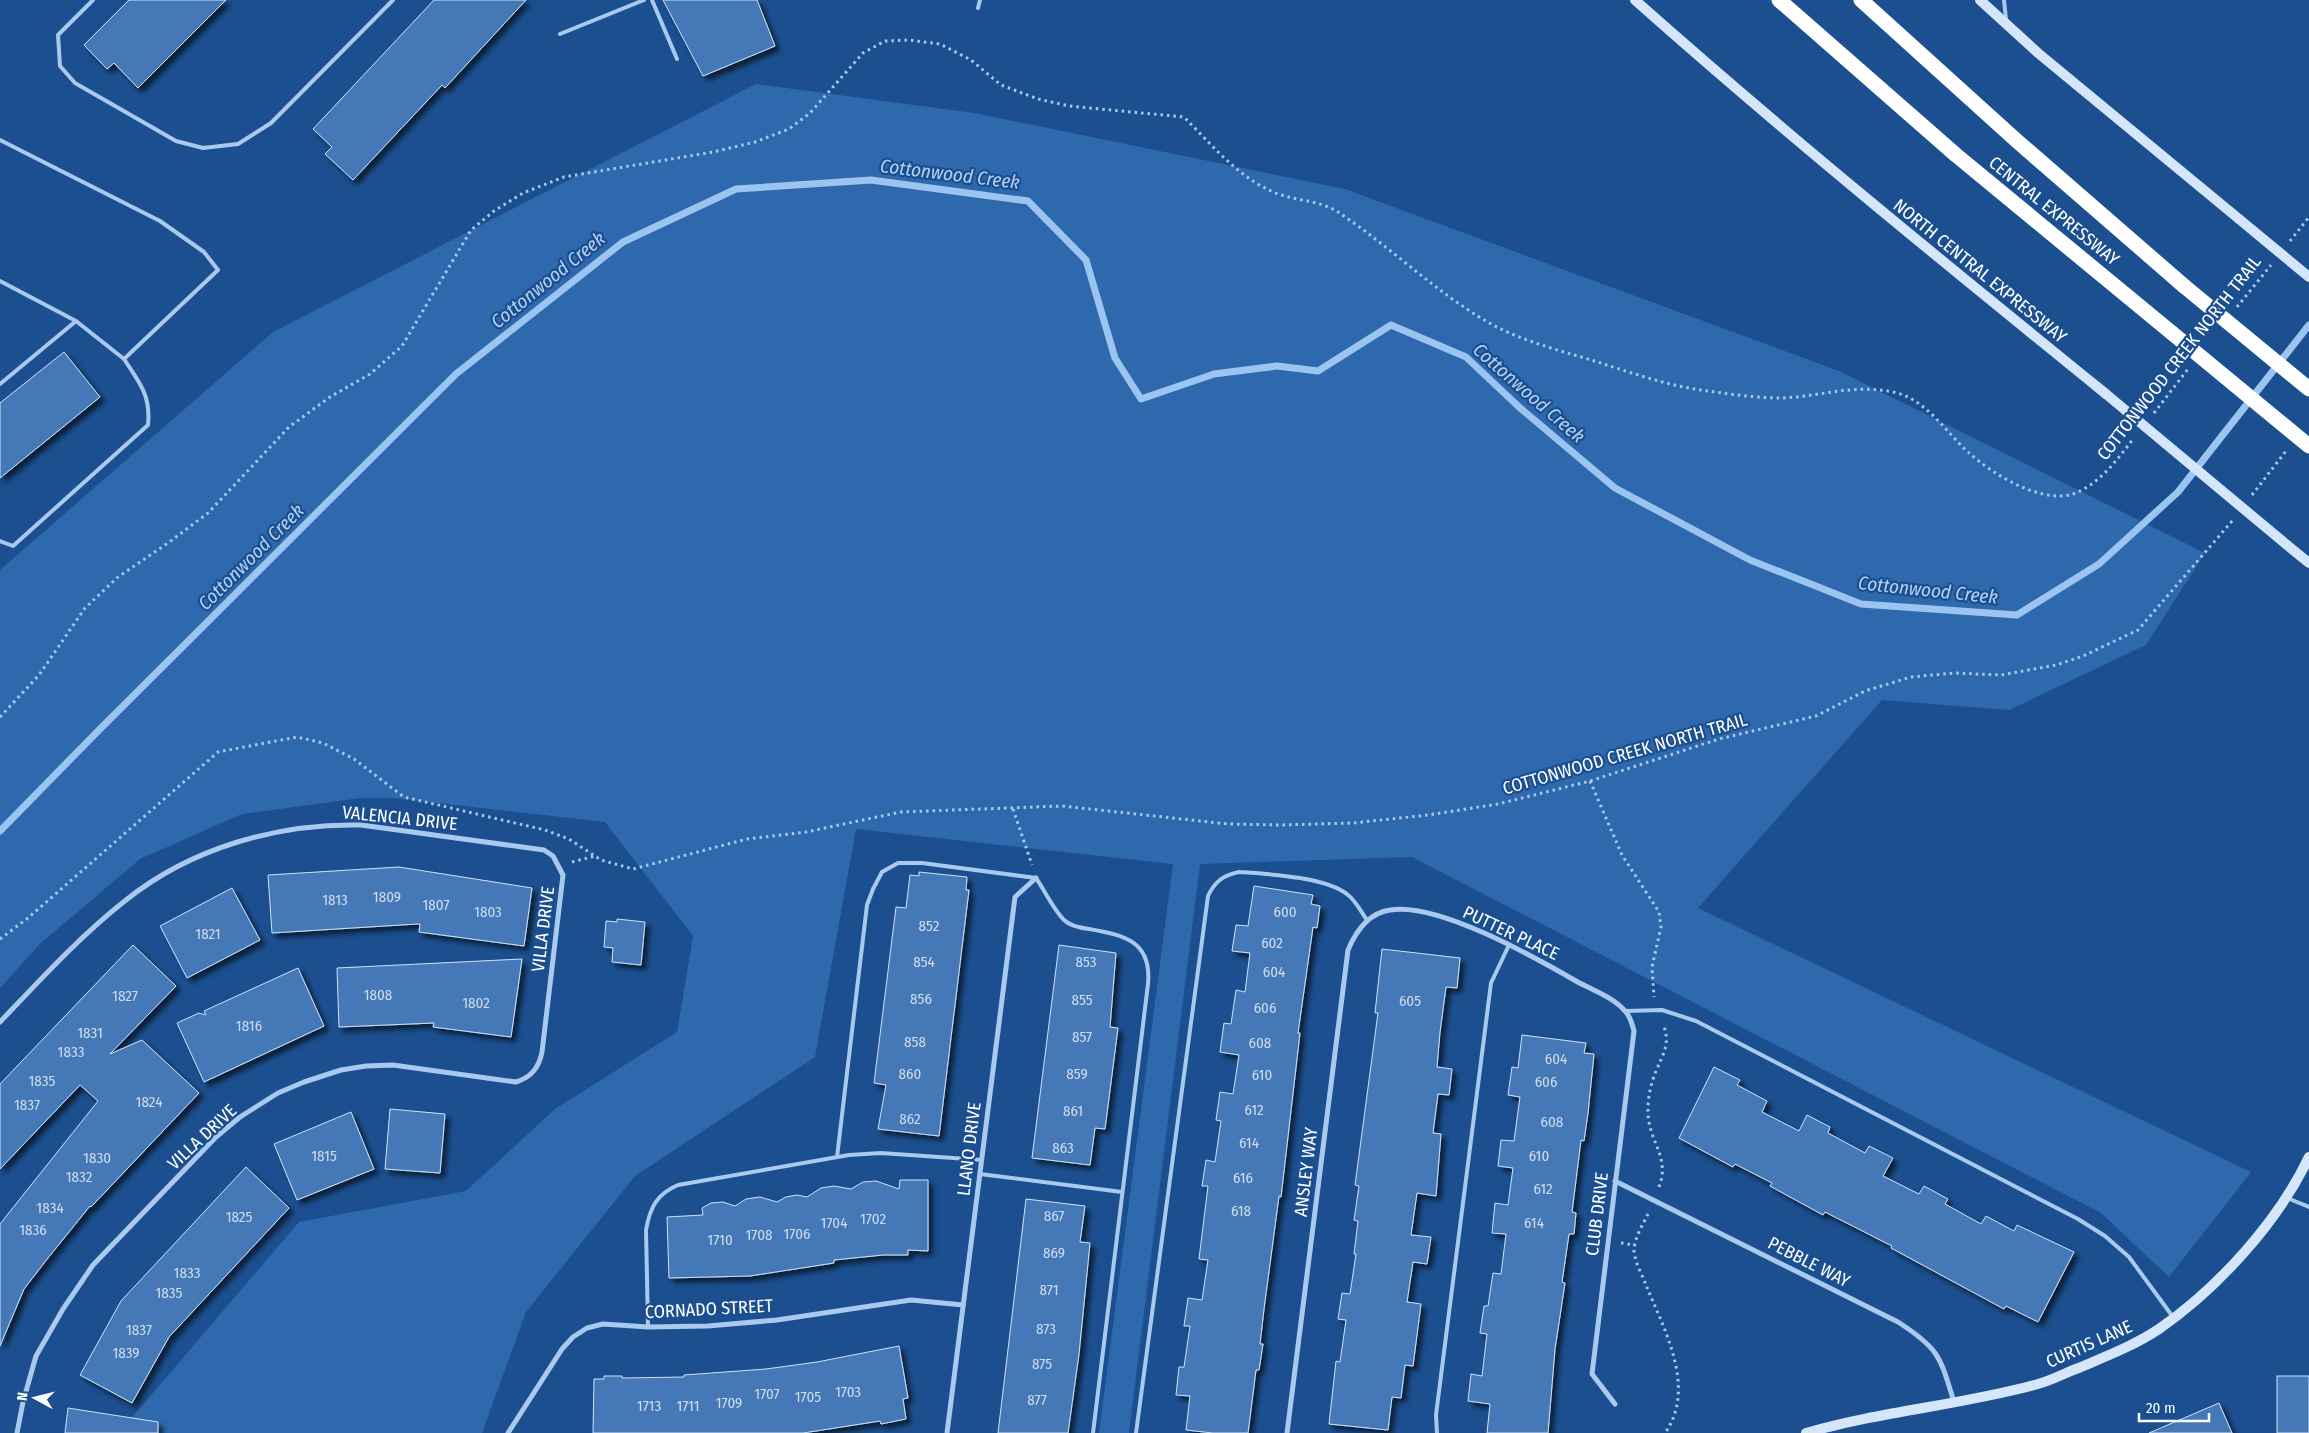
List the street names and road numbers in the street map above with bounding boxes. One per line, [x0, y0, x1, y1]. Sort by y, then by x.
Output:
street label: CENTRAL EXPRESSWAY [1984, 152, 2124, 270]
street label: NORTH CENTRAL EXPRESSWAY [1889, 194, 2071, 348]
street label: COTTONWOOD CREEK NORTH TRAIL [2092, 251, 2266, 465]
street label: COTTONWOOD CREEK NORTH TRAIL [1500, 708, 1750, 800]
street label: VALENCIA DRIVE [341, 801, 459, 835]
street label: VILLA DRIVE [527, 885, 559, 973]
street label: PUTTER PLACE [1459, 901, 1563, 965]
street label: VILLA DRIVE [163, 1100, 241, 1174]
street label: LLANO DRIVE [952, 1101, 986, 1197]
street label: ANSLEY WAY [1290, 1126, 1322, 1218]
street label: CLUB DRIVE [1581, 1171, 1613, 1257]
street label: PEBBLE WAY [1764, 1232, 1854, 1292]
street label: CORNADO STREET [644, 1295, 774, 1323]
street label: CURTIS LANE [2042, 1315, 2136, 1373]

